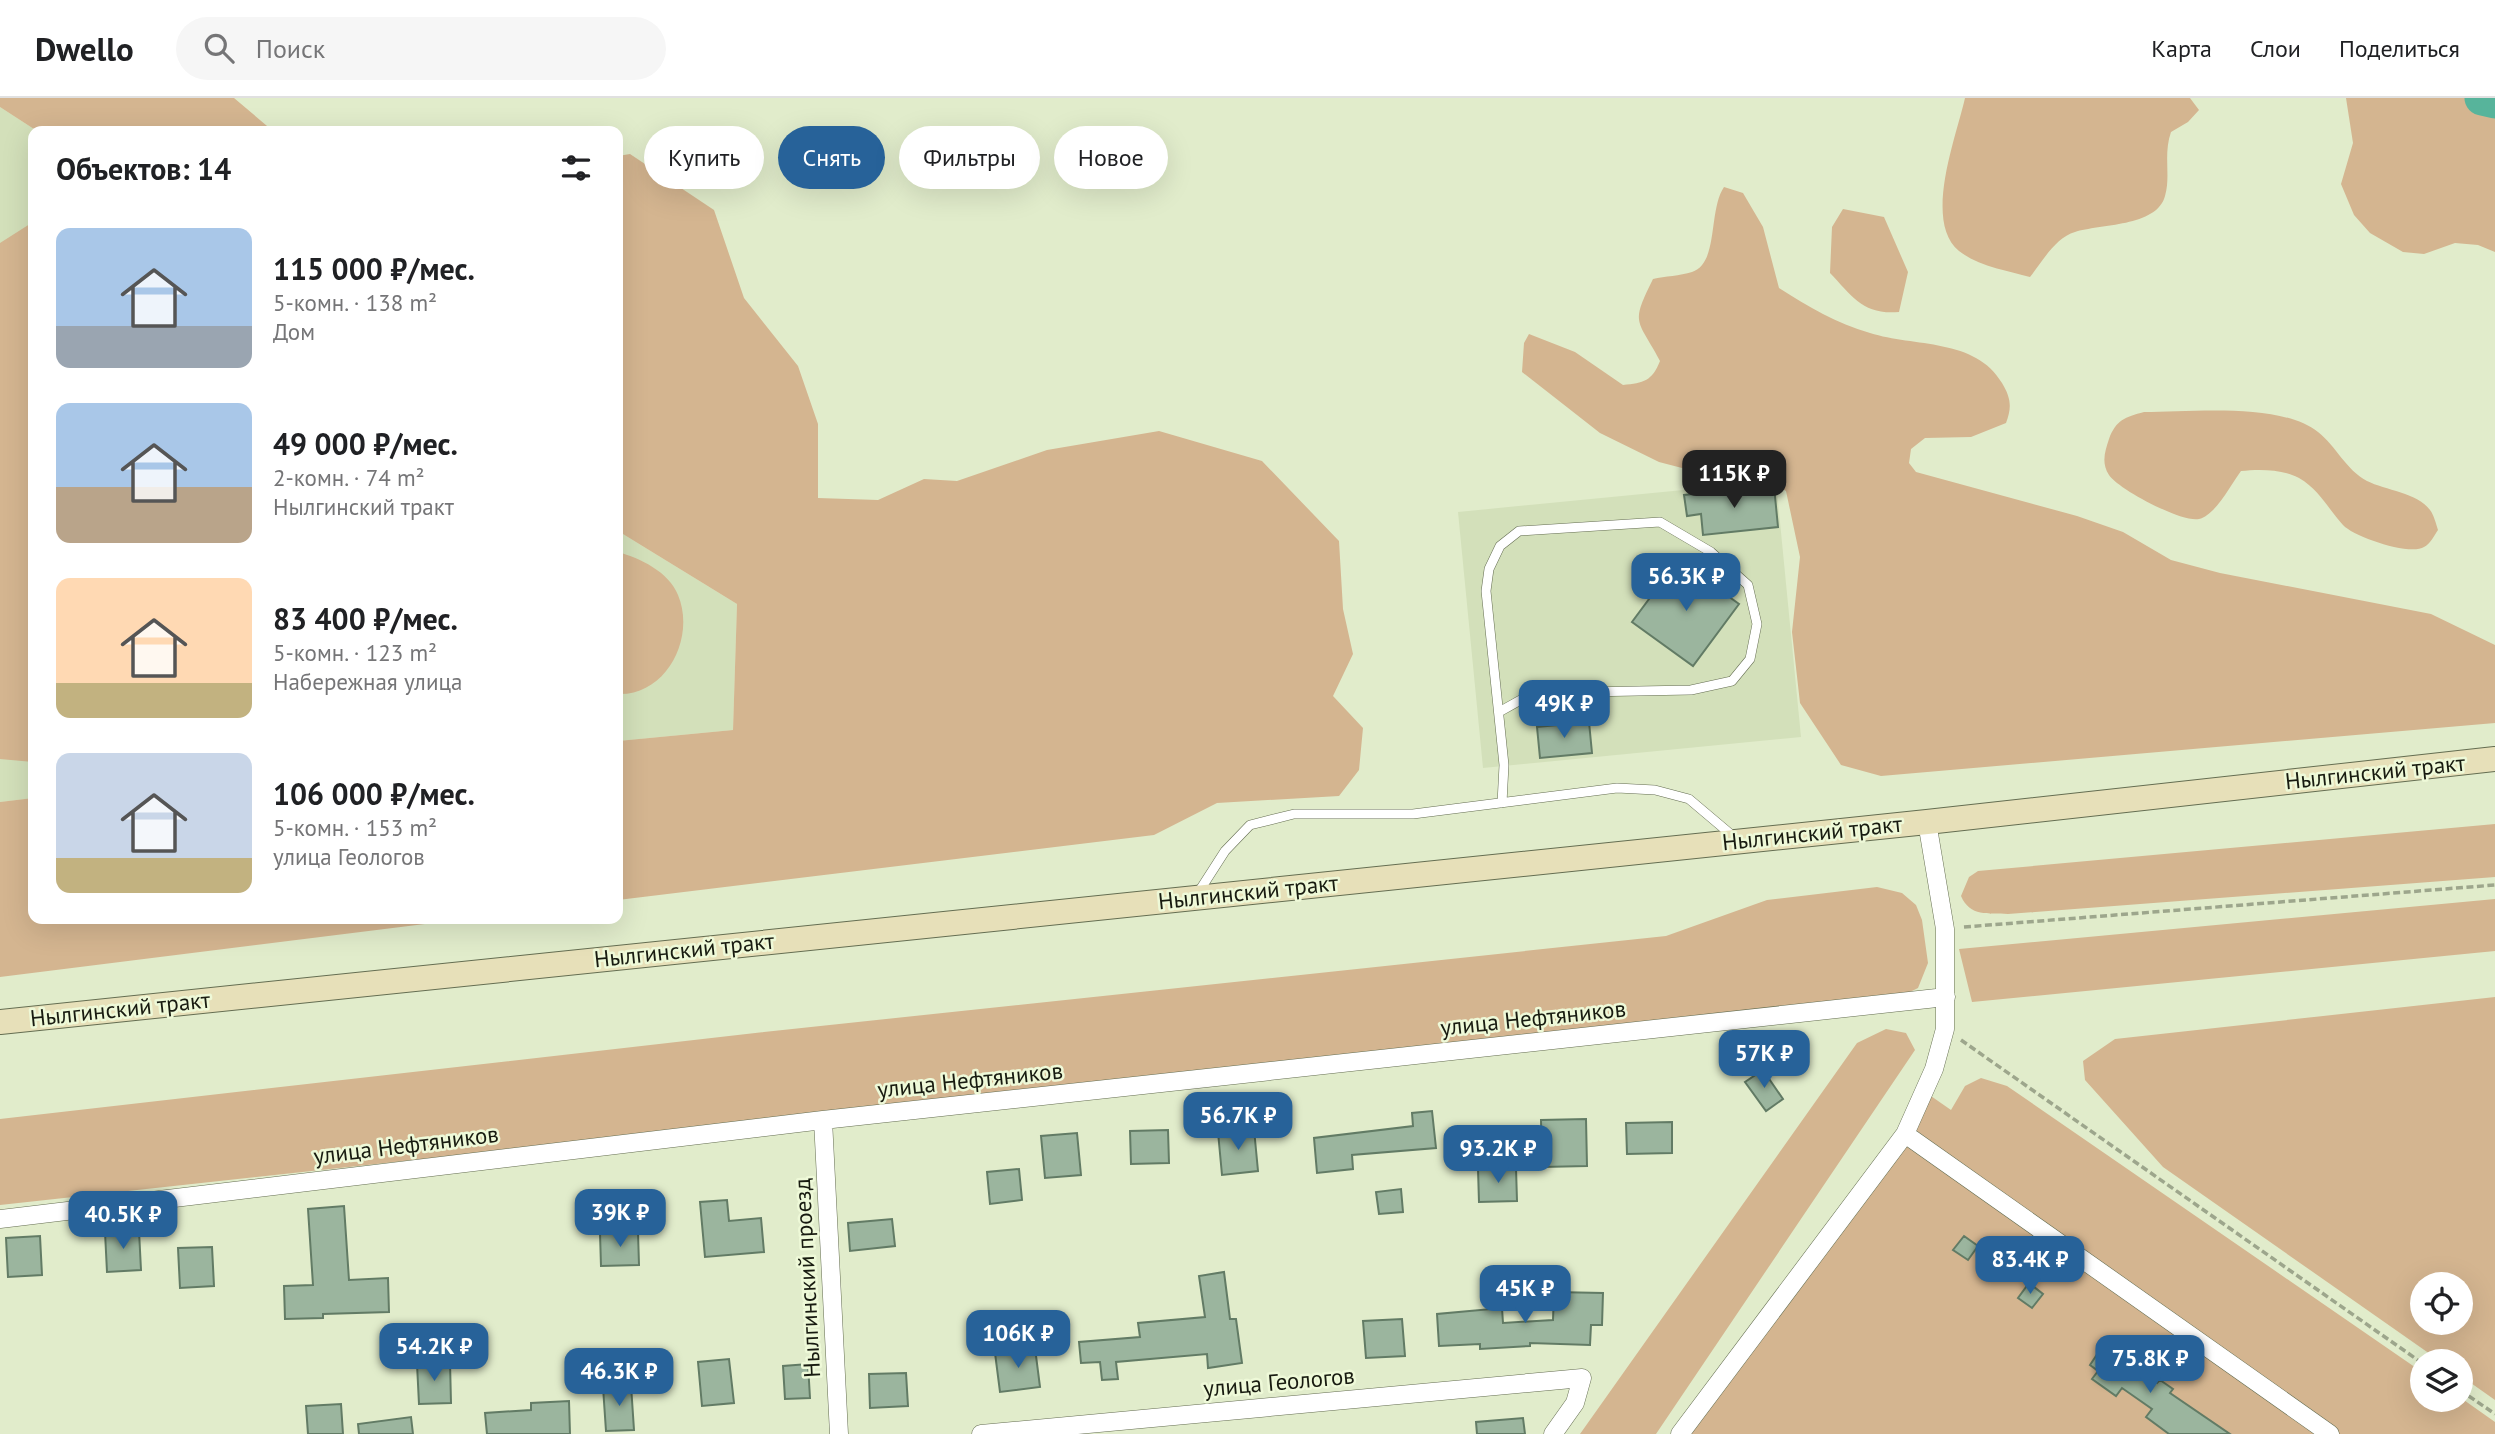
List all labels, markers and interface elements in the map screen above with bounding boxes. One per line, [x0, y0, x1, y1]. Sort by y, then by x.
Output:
search box [176, 17, 666, 80]
text: Dwello [35, 27, 134, 70]
icon: search [200, 29, 238, 67]
text: Поиск [256, 32, 325, 65]
text: Карта [2151, 33, 2212, 64]
text: Слои [2250, 33, 2301, 64]
text: Поделиться [2339, 33, 2460, 64]
chip: Купить [644, 126, 764, 189]
chip: Снять [778, 126, 885, 189]
chip: Фильтры [899, 126, 1040, 189]
chip: Новое [1054, 126, 1168, 189]
text: Объектов: 14 [56, 149, 231, 188]
icon: filters [557, 149, 595, 187]
text: 115 000 ₽/мес. [273, 249, 475, 288]
icon: home [112, 256, 196, 340]
text: 5-комн. · 138 m² [273, 288, 437, 317]
text: Дом [273, 317, 315, 346]
text: 49 000 ₽/мес. [273, 424, 458, 463]
icon: home [112, 431, 196, 515]
pin: 115K ₽ [1677, 450, 1791, 510]
text: 115K ₽ [1698, 458, 1770, 487]
text: 2-комн. · 74 m² [273, 463, 425, 492]
text: Нылгинский тракт [273, 492, 454, 521]
pin: 56.3K ₽ [1621, 554, 1751, 613]
text: 56.3K ₽ [1647, 561, 1725, 590]
text: 83 400 ₽/мес. [273, 599, 458, 638]
icon: home [112, 606, 196, 690]
text: 5-комн. · 123 m² [273, 638, 437, 667]
text: Набережная улица [273, 667, 462, 696]
pin: 49K ₽ [1515, 680, 1613, 740]
text: 49K ₽ [1535, 688, 1593, 717]
street label: Нылгинский тракт [2283, 748, 2467, 795]
text: 106 000 ₽/мес. [273, 774, 475, 813]
icon: home [112, 781, 196, 865]
street label: Нылгинский тракт [1720, 809, 1904, 856]
text: 5-комн. · 153 m² [273, 813, 437, 842]
text: улица Геологов [273, 842, 425, 871]
street label: Нылгинский тракт [1156, 868, 1340, 915]
street label: Нылгинский тракт [592, 926, 776, 973]
street label: Нылгинский тракт [28, 985, 212, 1032]
street label: улица Нефтяников [1439, 993, 1627, 1042]
pin: 57K ₽ [1715, 1030, 1813, 1090]
text: 57K ₽ [1735, 1038, 1793, 1067]
street label: улица Нефтяников [876, 1055, 1064, 1104]
pin: 56.7K ₽ [1173, 1093, 1303, 1152]
text: 56.7K ₽ [1199, 1100, 1277, 1129]
street label: улица Нефтяников [312, 1119, 500, 1170]
pin: 93.2K ₽ [1433, 1126, 1563, 1185]
text: 93.2K ₽ [1459, 1133, 1537, 1162]
street label: Нылгинский проезд [787, 1178, 826, 1378]
pin: 39K ₽ [571, 1190, 669, 1249]
pin: 40.5K ₽ [58, 1192, 188, 1251]
text: 39K ₽ [591, 1197, 649, 1226]
text: 40.5K ₽ [84, 1199, 162, 1228]
pin: 83.4K ₽ [1965, 1236, 2095, 1296]
text: 83.4K ₽ [1991, 1244, 2069, 1273]
pin: 45K ₽ [1476, 1266, 1574, 1325]
map controls [2410, 1272, 2473, 1412]
button: locate [2410, 1272, 2473, 1335]
text: 45K ₽ [1496, 1273, 1554, 1302]
pin: 106K ₽ [961, 1310, 1075, 1370]
text: 106K ₽ [982, 1318, 1054, 1347]
pin: 54.2K ₽ [369, 1324, 499, 1383]
text: 54.2K ₽ [395, 1331, 473, 1360]
pin: 75.8K ₽ [2085, 1336, 2215, 1395]
text: 75.8K ₽ [2111, 1343, 2189, 1372]
pin: 46.3K ₽ [554, 1348, 684, 1408]
button: layers [2410, 1349, 2473, 1412]
text: 46.3K ₽ [580, 1356, 658, 1385]
street label: улица Геологов [1202, 1360, 1356, 1403]

